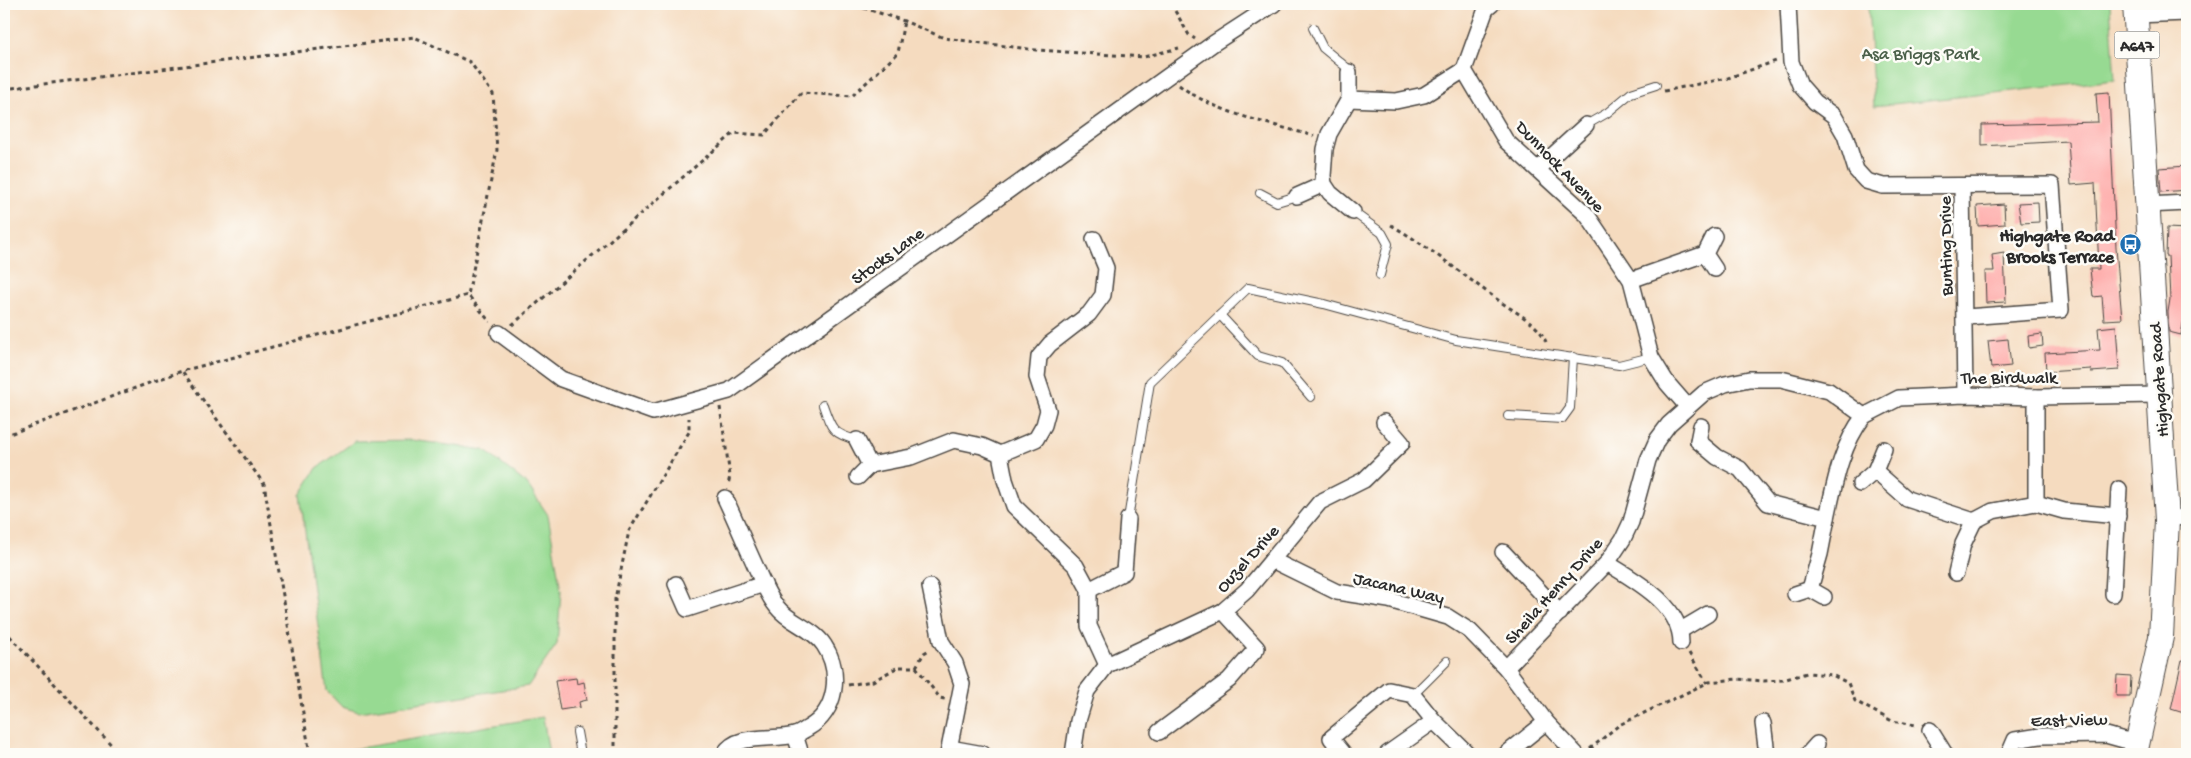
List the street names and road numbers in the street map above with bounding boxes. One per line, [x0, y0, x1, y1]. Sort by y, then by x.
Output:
road number: A647 [2114, 32, 2160, 58]
street label: Dunnock Avenue [1510, 117, 1609, 218]
street label: Bunting Drive [1936, 195, 1959, 297]
street label: Stocks Lane [848, 223, 929, 290]
street label: Highgate Road [2146, 321, 2175, 438]
street label: The Birdwalk [1960, 369, 2059, 390]
street label: Ouzel Drive [1213, 521, 1285, 598]
street label: Sheila Henry Drive [1501, 533, 1609, 649]
street label: Jacana Way [1351, 569, 1446, 610]
street label: East View [2031, 710, 2108, 733]

